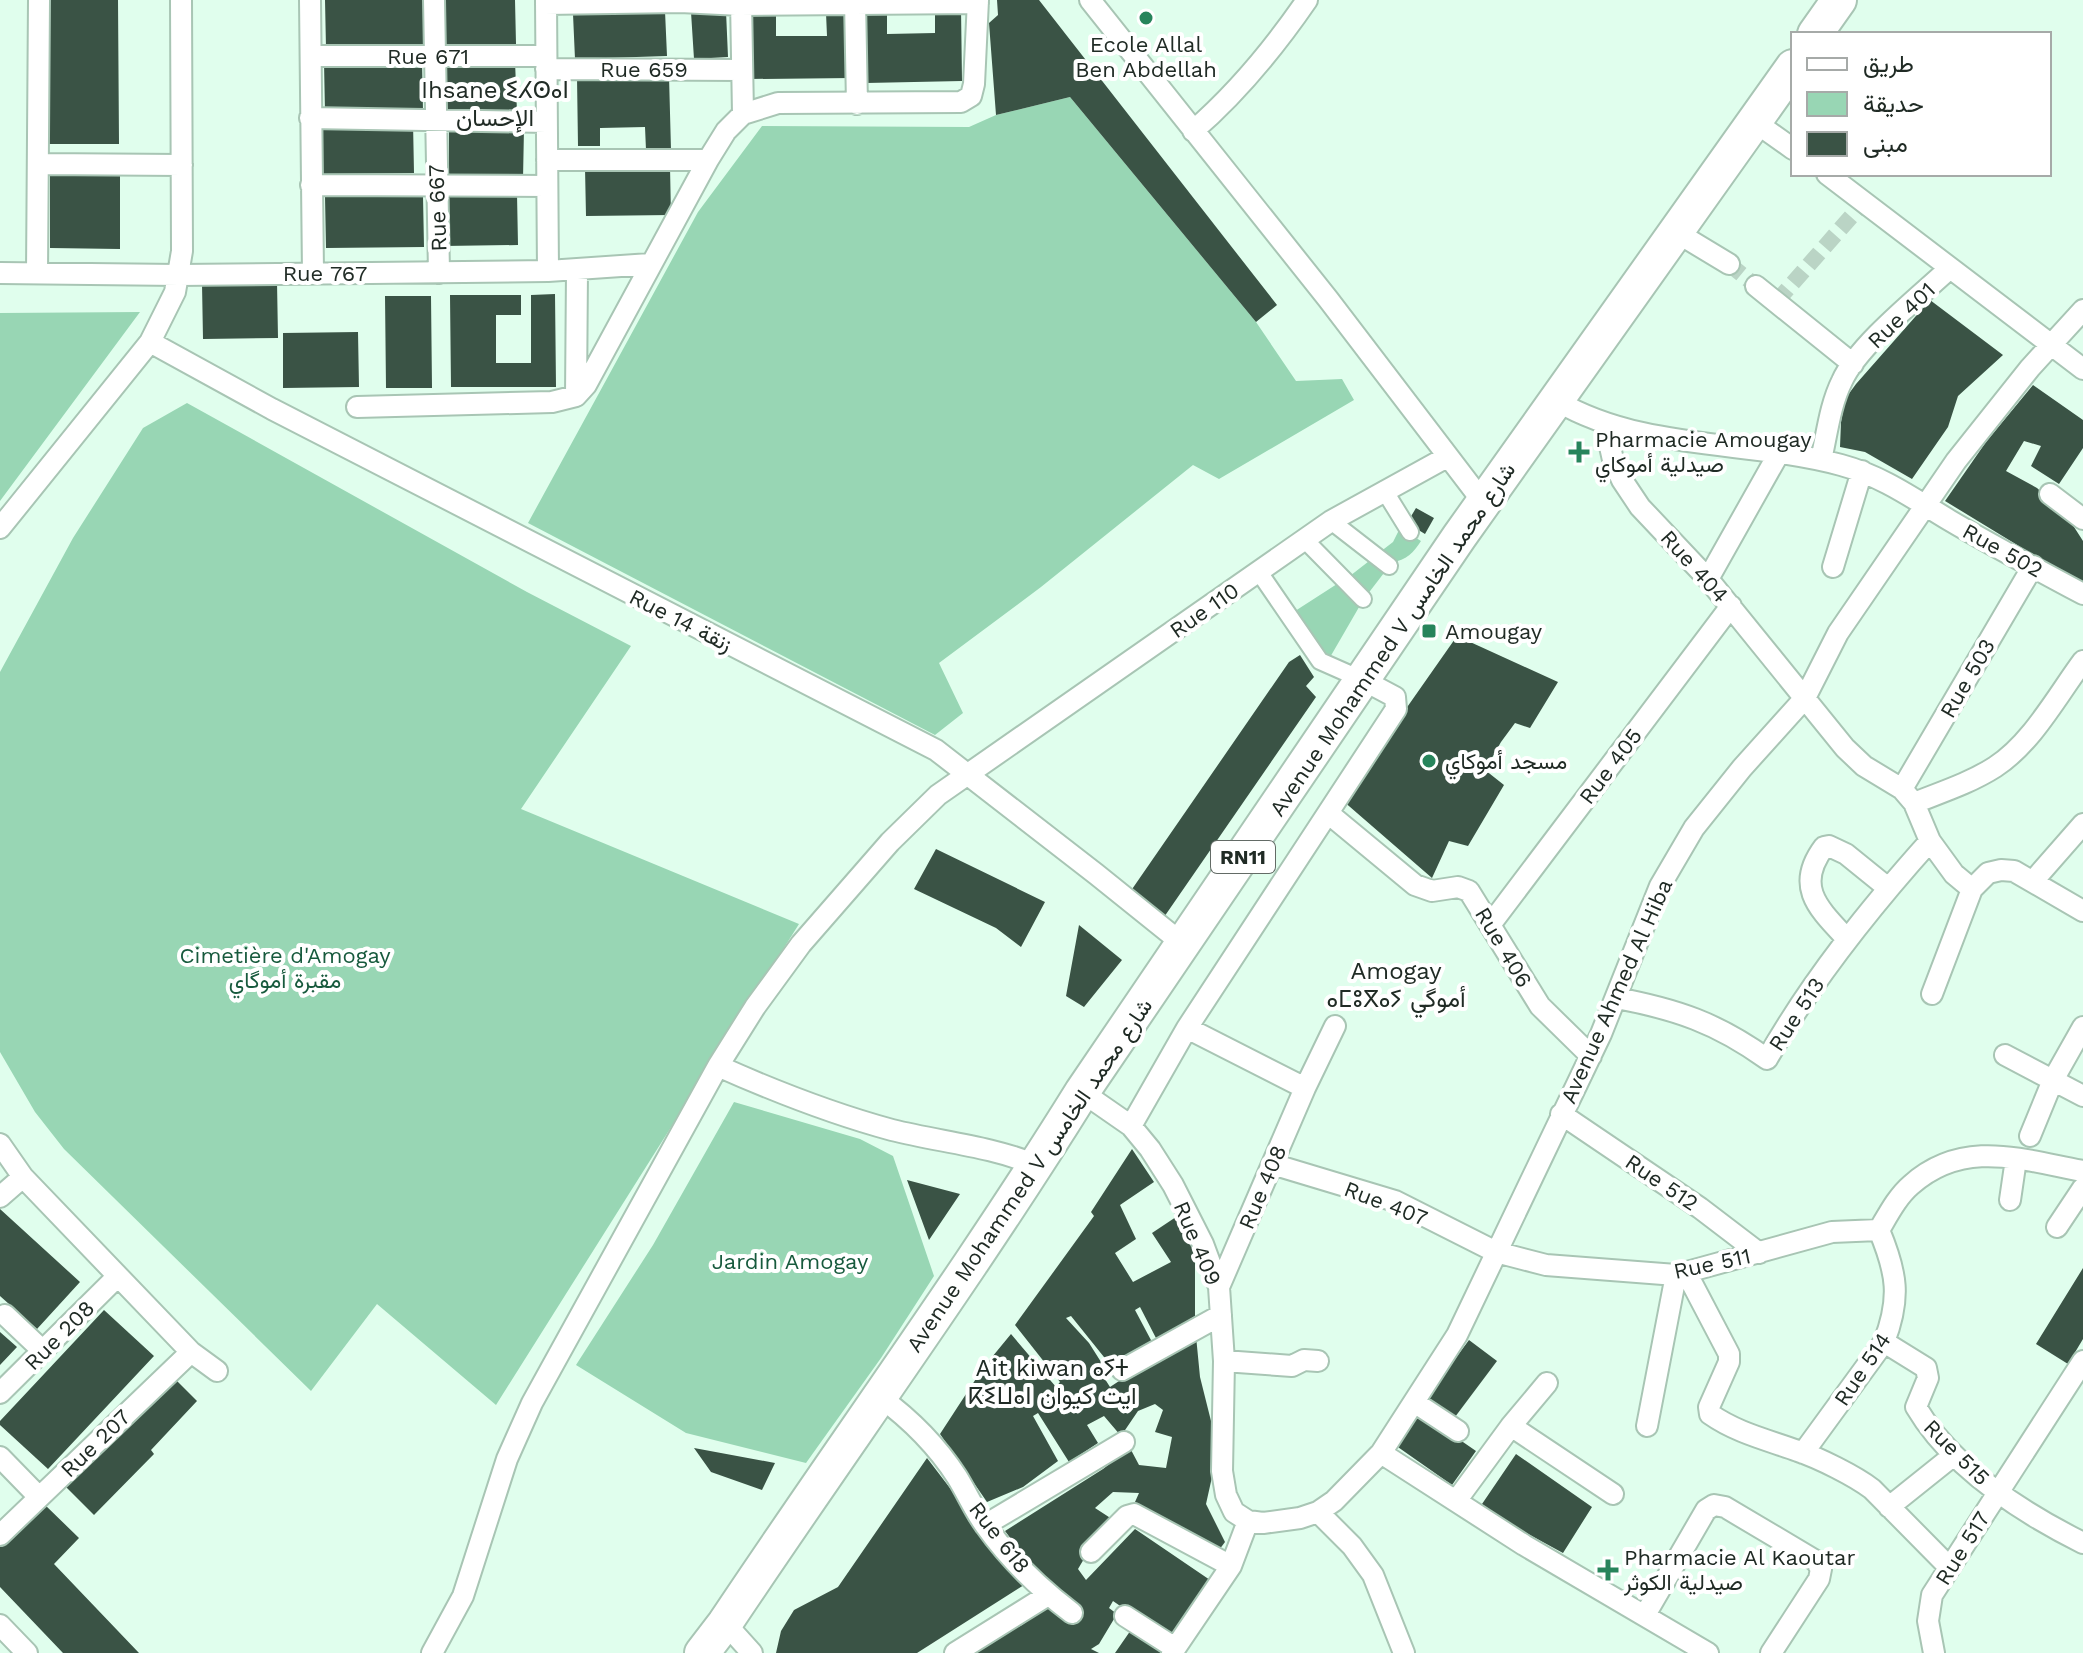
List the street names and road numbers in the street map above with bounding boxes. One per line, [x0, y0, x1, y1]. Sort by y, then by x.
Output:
street label: Rue 671 [387, 44, 469, 69]
street label: Rue 659 [600, 57, 688, 82]
street label: Rue 667 [423, 164, 452, 252]
street label: Rue 767 [283, 261, 367, 286]
street label: Rue 401 [1862, 277, 1940, 353]
street label: Avenue Mohammed V شارع محمد الخامس [1264, 458, 1522, 822]
street label: Rue 502 [1958, 518, 2047, 583]
street label: Rue 404 [1656, 525, 1734, 608]
street label: Rue 110 [1165, 578, 1244, 643]
street label: Rue 14 زنقة [625, 584, 736, 658]
street label: Rue 503 [1935, 634, 2000, 722]
street label: Rue 405 [1574, 724, 1647, 809]
road number: RN11 [1211, 841, 1275, 873]
street label: Avenue Ahmed Al Hiba [1556, 875, 1677, 1107]
street label: Rue 406 [1470, 903, 1537, 992]
street label: Rue 513 [1764, 973, 1829, 1056]
street label: Avenue Mohammed V شارع محمد الخامس [901, 994, 1159, 1358]
street label: Rue 408 [1234, 1141, 1291, 1233]
street label: Rue 512 [1621, 1149, 1703, 1216]
street label: Rue 407 [1341, 1176, 1431, 1231]
street label: Rue 409 [1169, 1197, 1226, 1289]
street label: Rue 511 [1671, 1243, 1753, 1284]
street label: Rue 208 [19, 1295, 99, 1375]
street label: Rue 514 [1829, 1328, 1896, 1411]
street label: Rue 207 [56, 1404, 135, 1482]
street label: Rue 515 [1919, 1414, 1995, 1490]
street label: Rue 618 [964, 1497, 1035, 1578]
street label: Rue 517 [1930, 1507, 1995, 1590]

